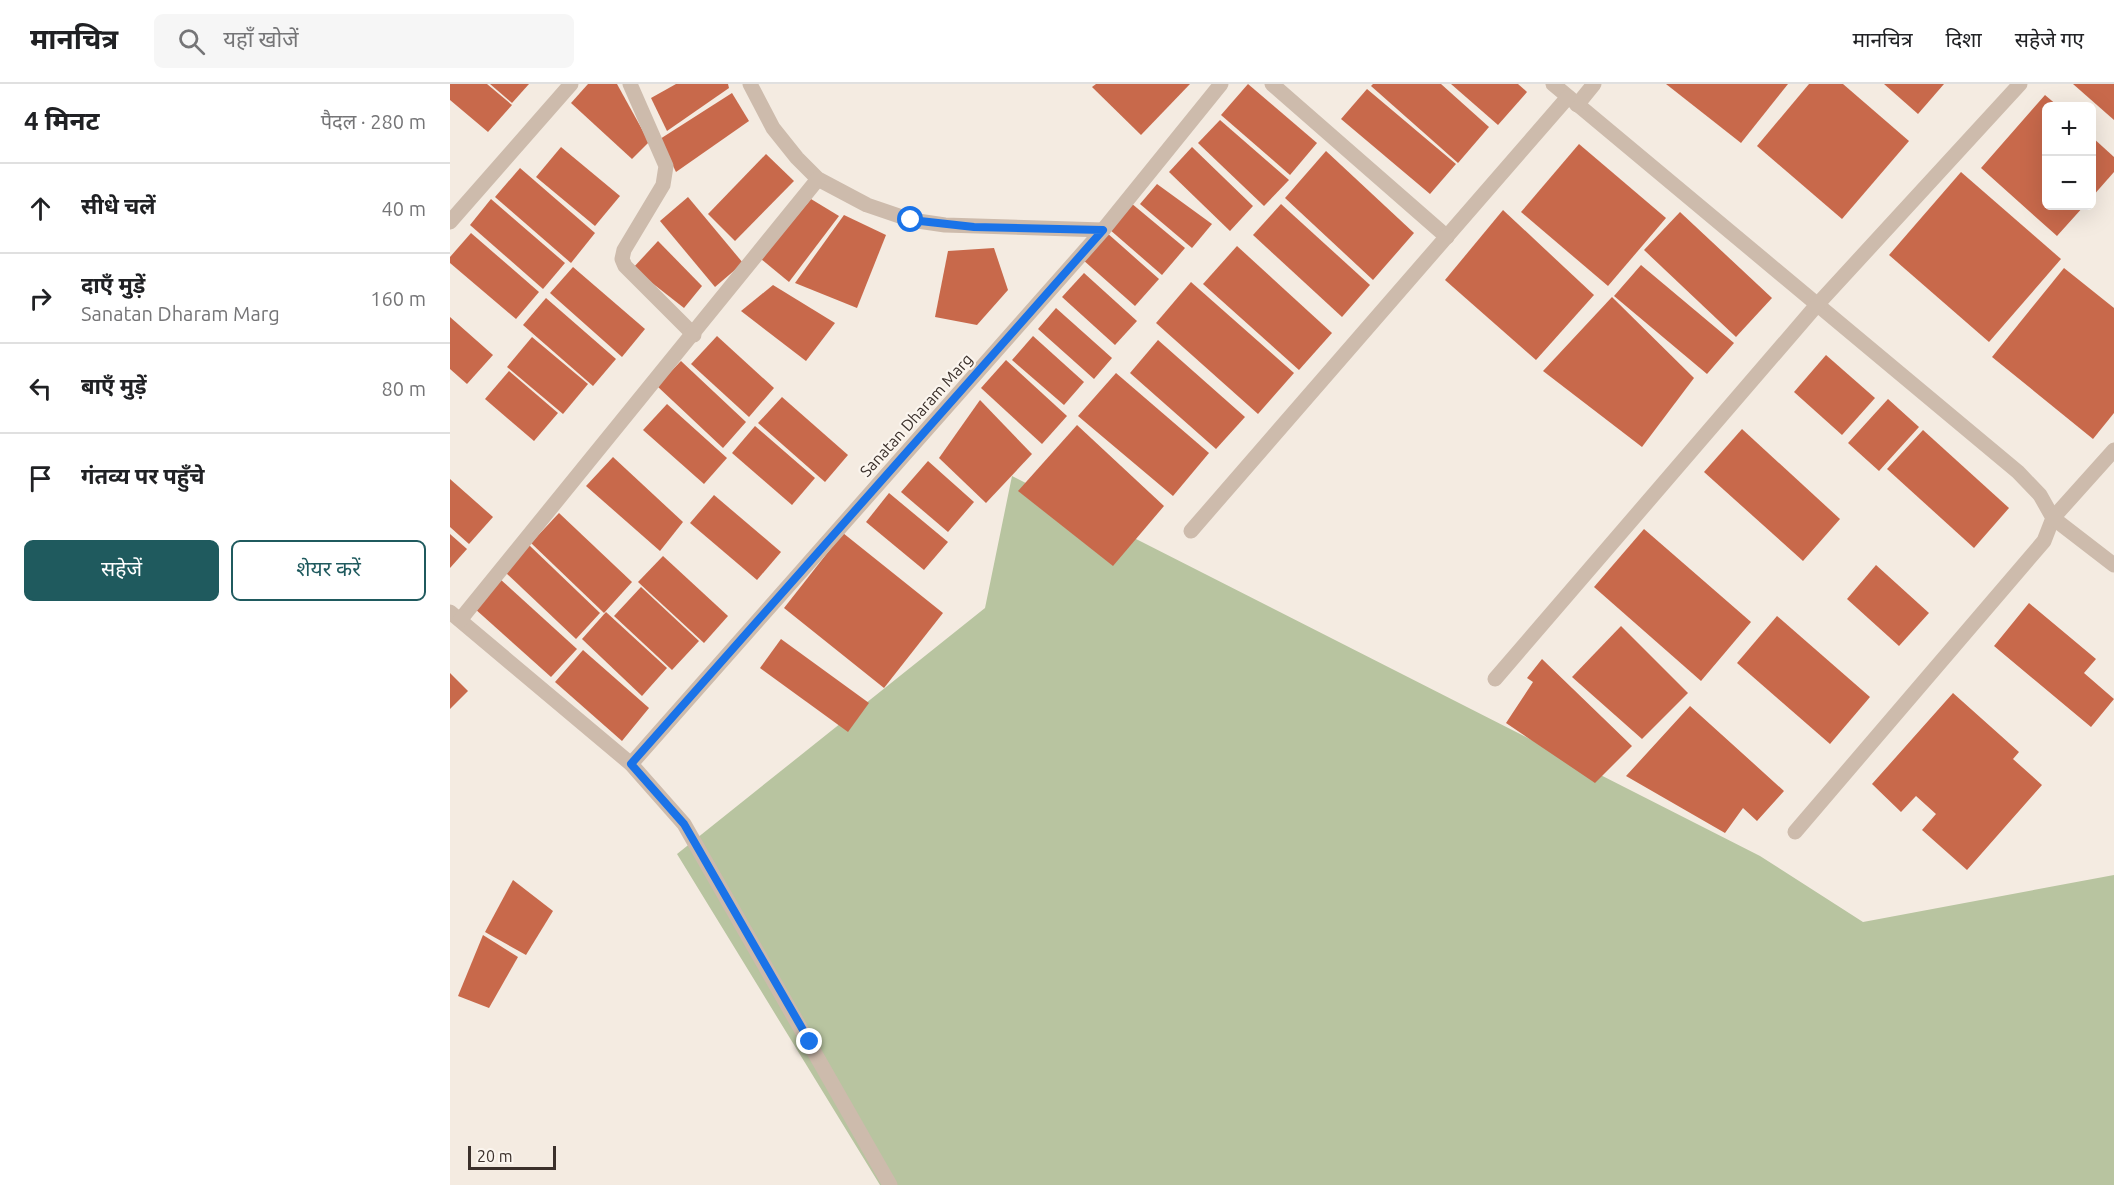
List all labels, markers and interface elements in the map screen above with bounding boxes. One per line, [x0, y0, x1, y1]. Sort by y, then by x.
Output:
search box [154, 14, 574, 68]
text: मानचित्र [30, 23, 118, 54]
icon: search [175, 25, 208, 58]
text: यहाँ खोजें [223, 26, 298, 51]
text: मानचित्र [1852, 27, 1913, 51]
text: दिशा [1946, 27, 1982, 51]
text: सहेजे गए [2015, 27, 2084, 51]
map controls [2042, 102, 2096, 210]
button: + [2042, 102, 2096, 156]
text: 4 मिनट [24, 106, 99, 135]
text: पैदल · 280 m [321, 110, 426, 133]
button: − [2042, 156, 2096, 210]
icon: ahead [24, 192, 57, 225]
text: सीधे चलें [81, 193, 156, 218]
text: 40 m [382, 197, 426, 220]
route start [897, 206, 923, 232]
text: दाएँ मुड़ें [81, 272, 145, 297]
icon: right [24, 282, 57, 315]
text: 160 m [370, 287, 426, 310]
text: Sanatan Dharam Marg [81, 302, 280, 325]
street label: Sanatan Dharam Marg [856, 350, 976, 480]
icon: left [24, 372, 57, 405]
text: बाएँ मुड़ें [81, 373, 147, 398]
text: 80 m [382, 377, 426, 400]
icon: arrive [24, 462, 57, 495]
text: गंतव्य पर पहुँचे [81, 463, 205, 488]
button: सहेजें [24, 540, 219, 601]
button: शेयर करें [231, 540, 426, 601]
route end [796, 1028, 822, 1054]
scale bar [468, 1143, 556, 1170]
text: 20 m [477, 1147, 513, 1165]

